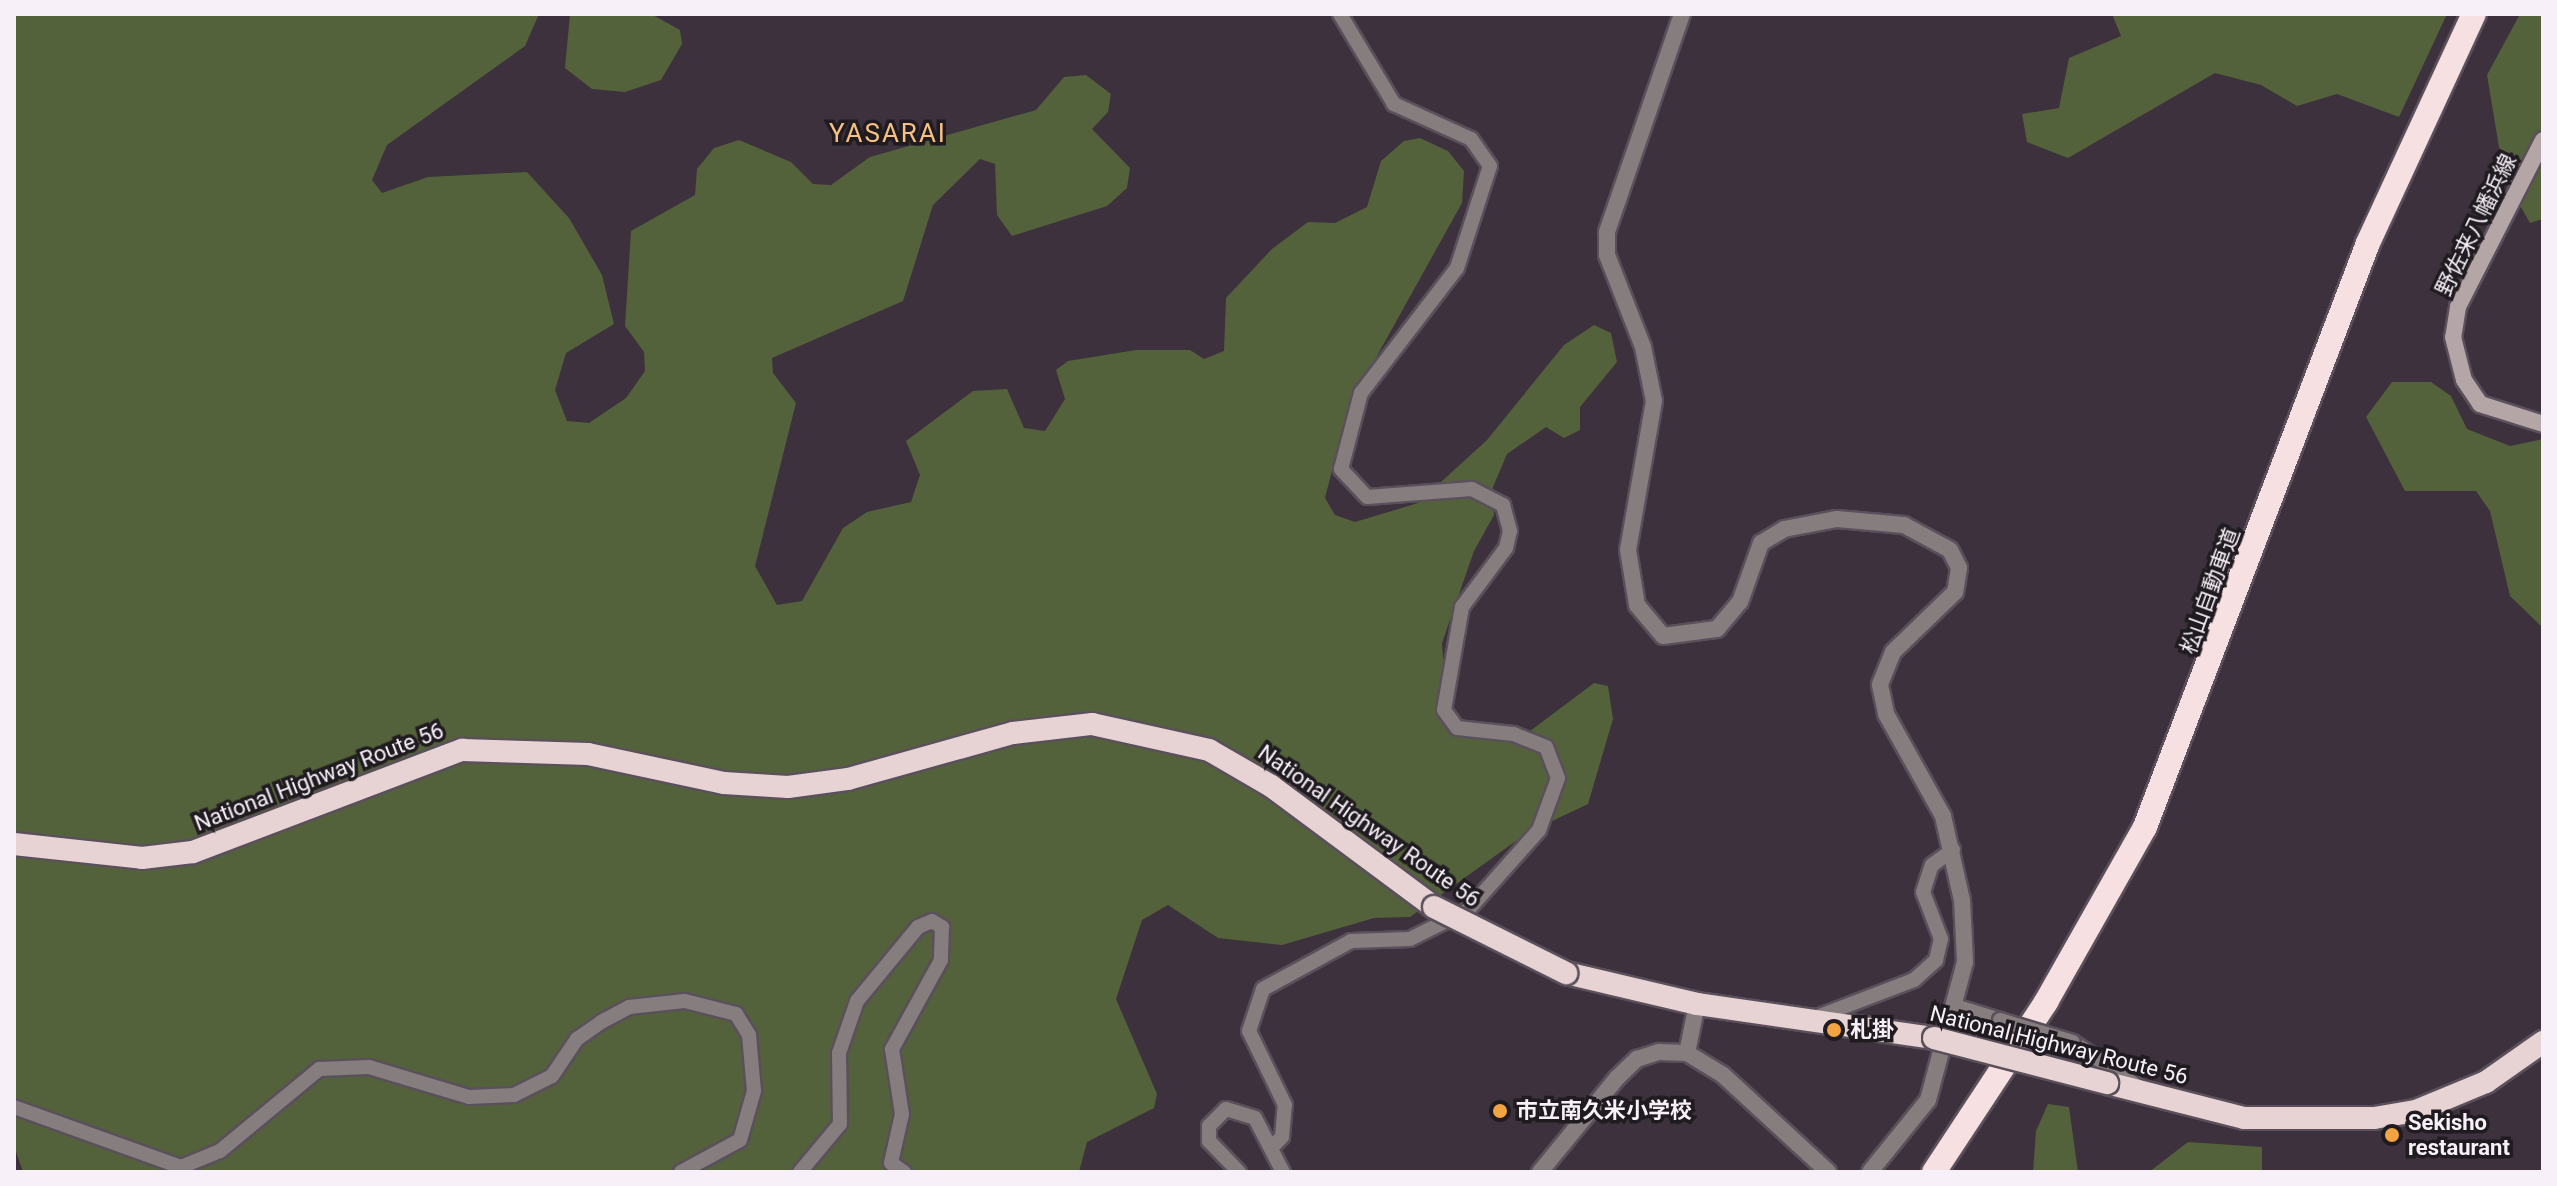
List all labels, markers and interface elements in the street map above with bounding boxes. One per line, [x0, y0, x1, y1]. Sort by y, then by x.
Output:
district label: YASARAI [829, 118, 947, 150]
street label: 野佐来八幡浜線 [2430, 150, 2522, 300]
street label: 松山自動車道 [2175, 524, 2245, 658]
street label: National Highway Route 56 [191, 717, 447, 837]
street label: National Highway Route 56 [1253, 739, 1485, 913]
street label: National Highway Route 56 [1927, 1000, 2191, 1090]
place label: 札掛 [1850, 1017, 1894, 1043]
marker: 札掛 [1825, 1021, 1843, 1039]
place label: 市立南久米小学校 [1516, 1098, 1692, 1124]
marker: 市立南久米小学校 [1491, 1102, 1509, 1120]
place label: Sekisho restaurant [2408, 1109, 2510, 1160]
marker: Sekisho restaurant [2383, 1126, 2401, 1144]

